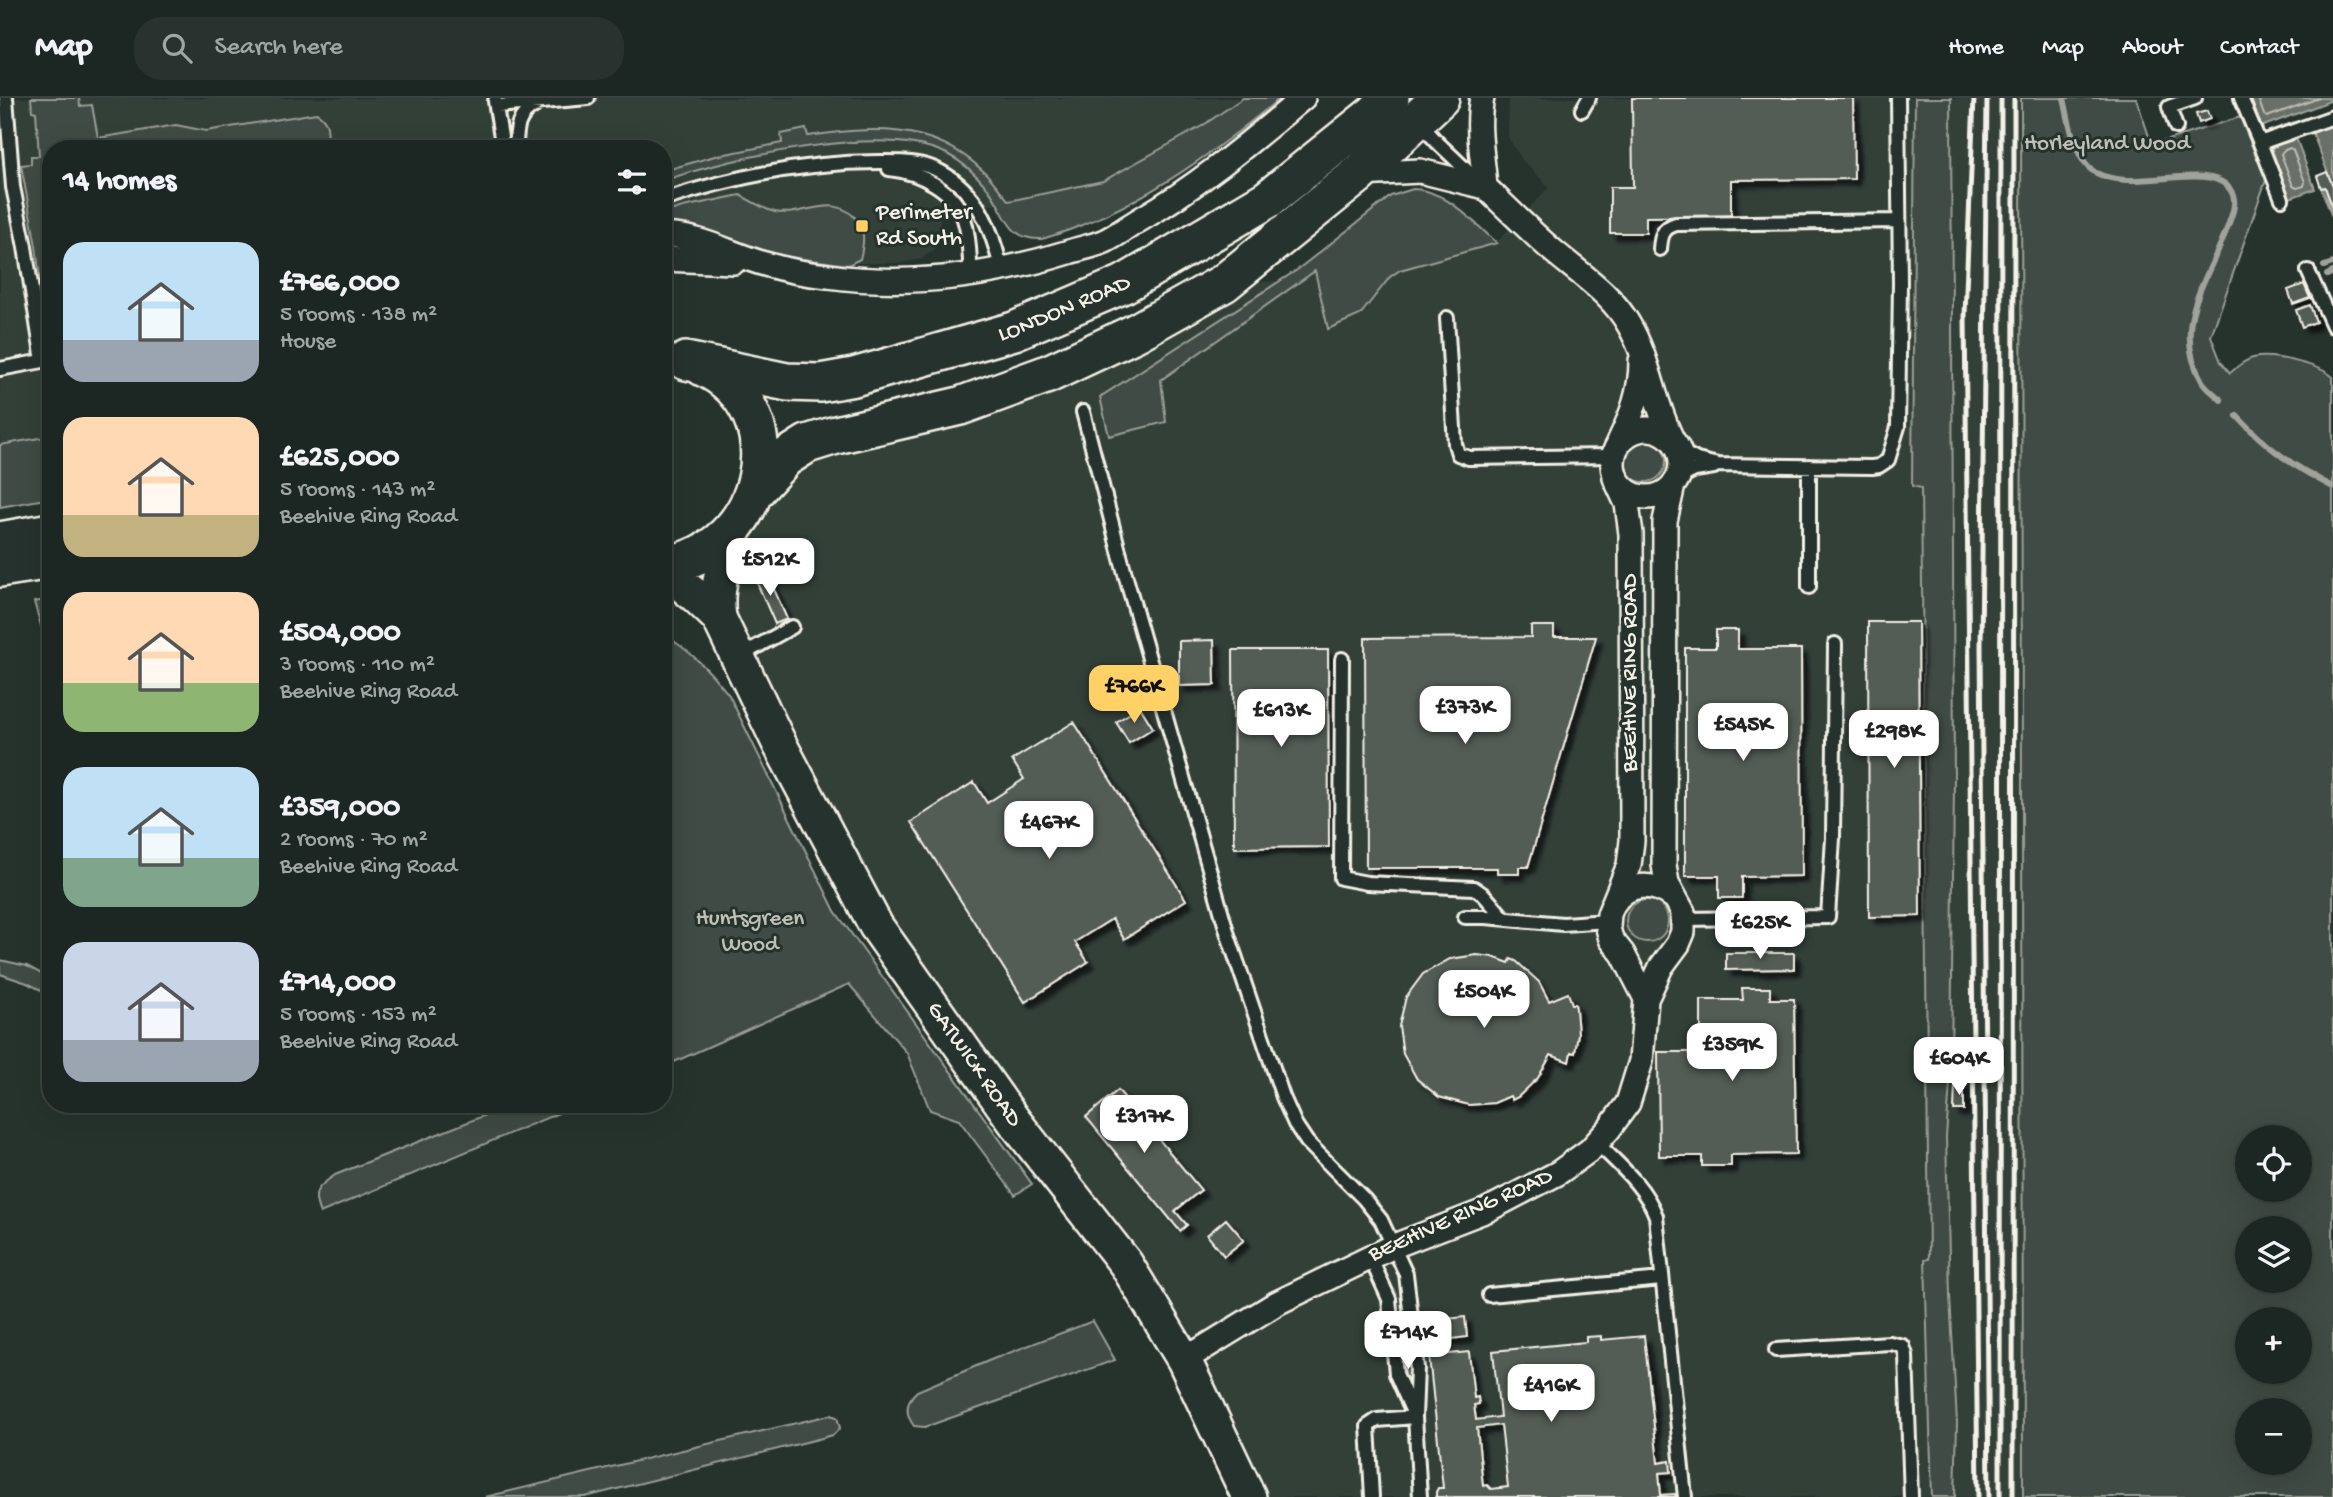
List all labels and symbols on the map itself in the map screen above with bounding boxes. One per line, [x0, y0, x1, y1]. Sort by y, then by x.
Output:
park label: Horleyland Wood [2024, 131, 2192, 158]
place label: Perimeter Rd South [875, 200, 973, 253]
marker: Perimeter Rd South [854, 218, 870, 234]
street label: LONDON ROAD [995, 269, 1136, 348]
pin: £512K [721, 538, 819, 598]
street label: BEEHIVE RING ROAD [1618, 573, 1645, 773]
pin: £766K [1085, 666, 1183, 725]
pin: £373K [1416, 686, 1514, 746]
pin: £613K [1232, 690, 1330, 749]
pin: £545K [1694, 704, 1792, 763]
pin: £298K [1845, 710, 1943, 770]
pin: £467K [1000, 802, 1098, 861]
pin: £625K [1711, 902, 1809, 961]
park label: Huntsgreen Wood [696, 906, 804, 959]
pin: £504K [1435, 970, 1533, 1030]
street label: GATWICK ROAD [921, 997, 1028, 1133]
pin: £359K [1683, 1024, 1781, 1083]
pin: £604K [1910, 1038, 2008, 1097]
pin: £317K [1095, 1096, 1193, 1155]
street label: BEEHIVE RING ROAD [1364, 1163, 1558, 1269]
pin: £714K [1359, 1312, 1457, 1371]
pin: £416K [1502, 1364, 1600, 1424]

